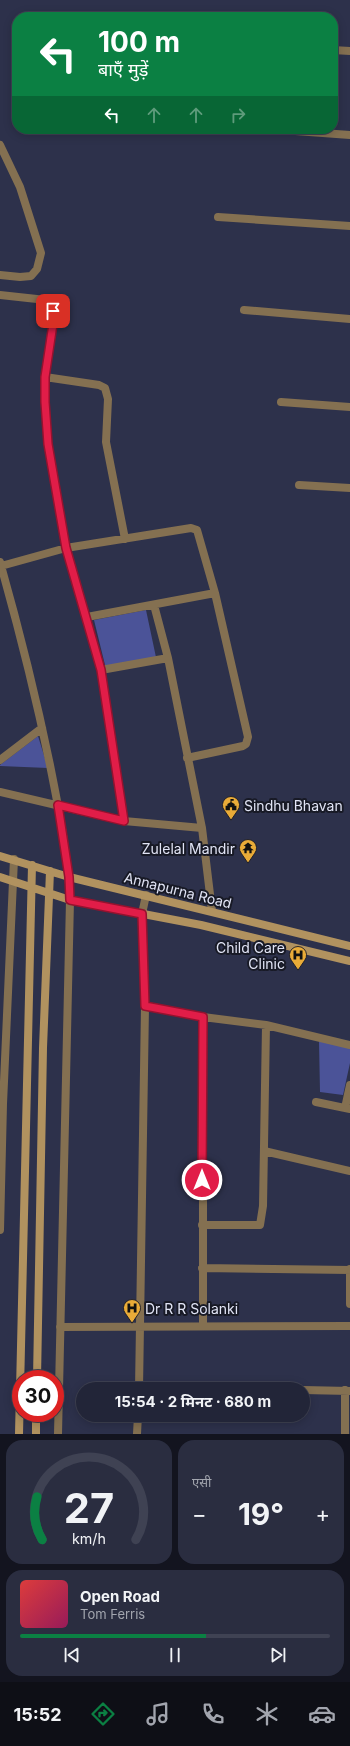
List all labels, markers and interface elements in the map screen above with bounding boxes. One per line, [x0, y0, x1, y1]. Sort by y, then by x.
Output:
text: 100 m [98, 25, 180, 59]
icon: left [32, 28, 84, 80]
text: बाएँ मुड़ें [98, 59, 148, 80]
icon: left [101, 104, 123, 126]
icon: ahead [143, 104, 165, 126]
icon: ahead [185, 104, 207, 126]
icon: right [227, 104, 249, 126]
pin [36, 294, 70, 328]
icon: arrive [42, 300, 64, 322]
public building icon: Sindhu Bhavan [221, 795, 241, 820]
place label: Sindhu Bhavan [244, 797, 343, 814]
temple icon: Zulelal Mandir [238, 838, 258, 863]
place label: Zulelal Mandir [142, 840, 235, 857]
street label: Annapurna Road [122, 868, 234, 912]
place label: Child Care Clinic [216, 939, 285, 972]
hospital icon: Child Care Clinic [288, 945, 308, 970]
position arrow [181, 1159, 223, 1201]
hospital icon: Dr R R Solanki [122, 1298, 142, 1323]
place label: Dr R R Solanki [145, 1300, 238, 1317]
speed limit sign: 30 [12, 1370, 64, 1422]
text: 15:54 · 2 मिनट · 680 m [115, 1392, 271, 1411]
text: एसी [192, 1474, 211, 1490]
text: 27 [64, 1483, 114, 1533]
text: 19° [238, 1496, 284, 1532]
text: − [192, 1501, 207, 1527]
text: + [315, 1501, 330, 1527]
text: km/h [72, 1530, 106, 1547]
text: Open Road [80, 1587, 160, 1606]
text: Tom Ferris [80, 1606, 145, 1622]
icon: previous [61, 1644, 83, 1666]
icon: pause [164, 1644, 186, 1666]
icon: next [267, 1644, 289, 1666]
icon: directions [89, 1700, 117, 1728]
icon: music [144, 1700, 172, 1728]
icon: phone [199, 1700, 227, 1728]
icon: climate [253, 1700, 281, 1728]
icon: car [308, 1700, 336, 1728]
text: 15:52 [13, 1704, 62, 1725]

